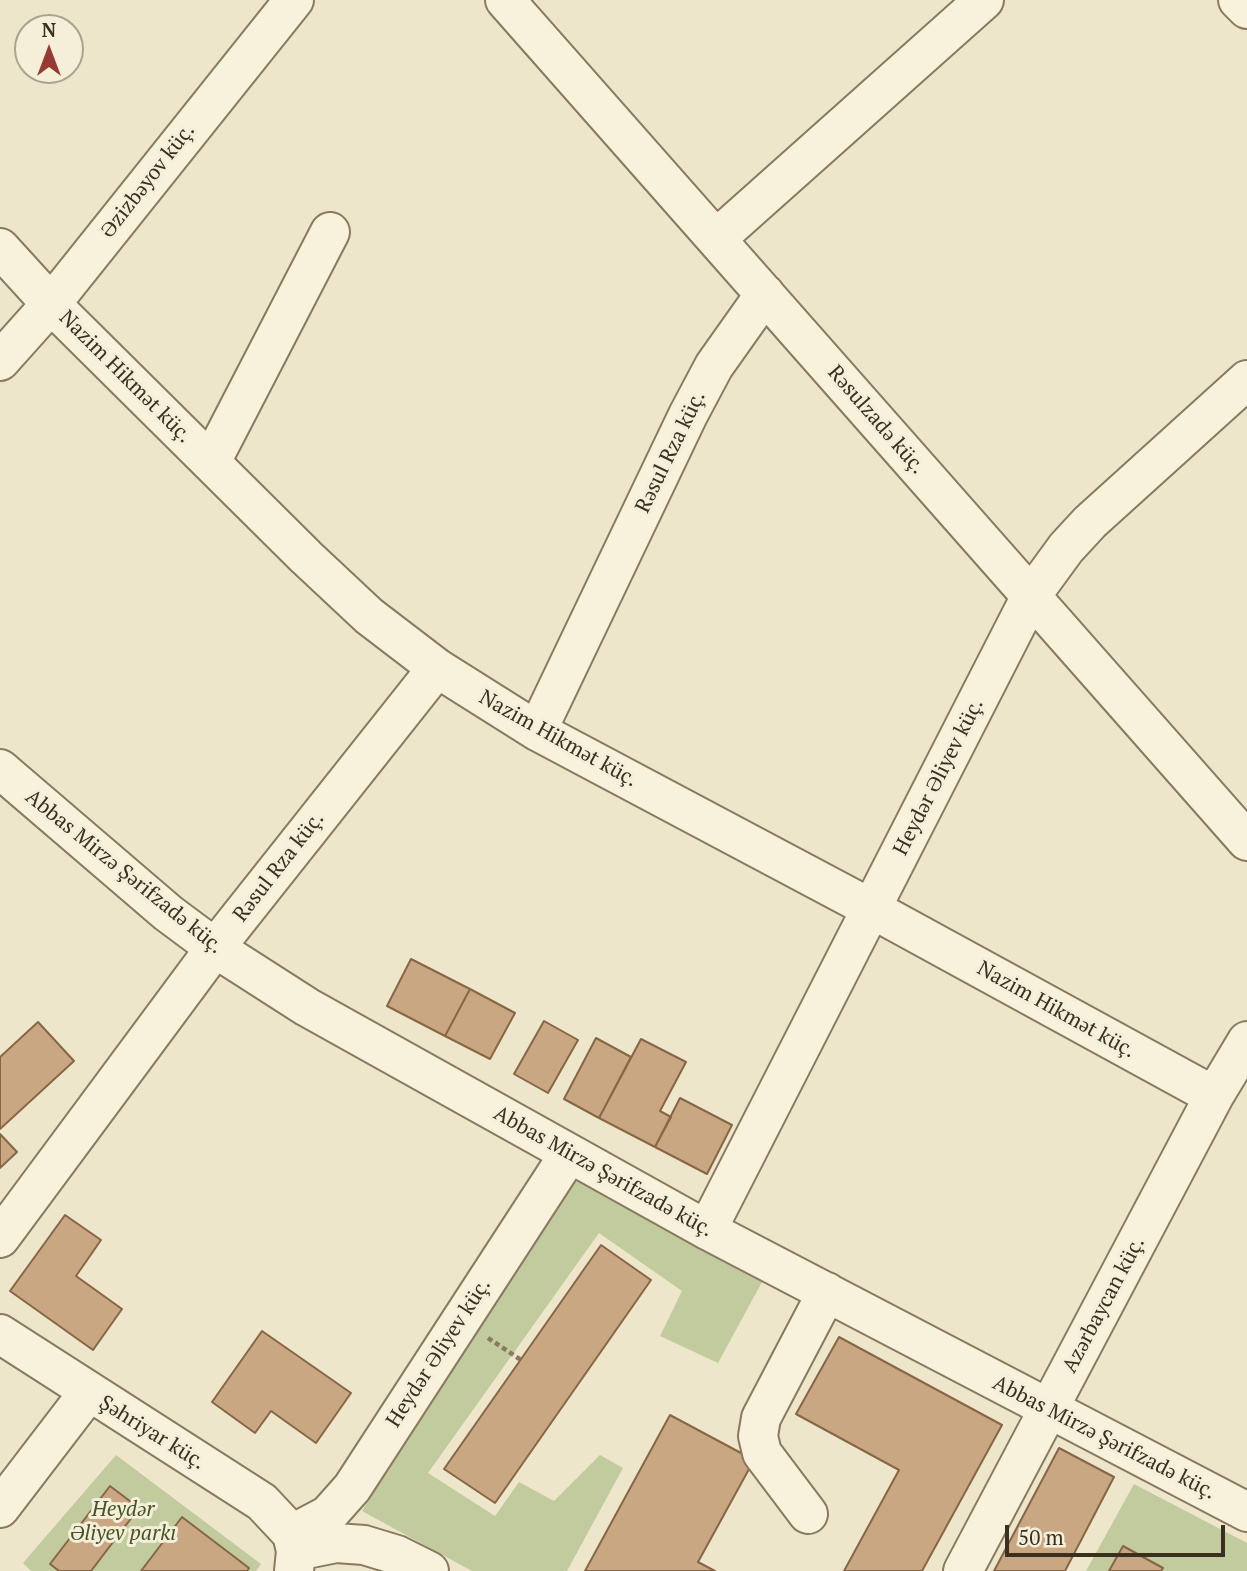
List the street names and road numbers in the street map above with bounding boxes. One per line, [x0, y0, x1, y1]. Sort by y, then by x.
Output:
street label: Əzizbəyov küç. [95, 119, 201, 243]
street label: Nazim Hikmət küç. [53, 305, 197, 449]
street label: Rəsulzadə küç. [822, 361, 930, 479]
street label: Rəsul Rza küç. [631, 387, 711, 517]
street label: Nazim Hikmət küç. [474, 685, 642, 793]
street label: Heydər Əliyev küç. [889, 694, 989, 860]
street label: Abbas Mirzə Şərifzadə küç. [20, 785, 228, 959]
street label: Rəsul Rza küç. [228, 807, 330, 927]
street label: Nazim Hikmət küç. [972, 956, 1140, 1064]
street label: Abbas Mirzə Şərifzadə küç. [489, 1101, 717, 1243]
street label: Azərbaycan küç. [1057, 1233, 1151, 1377]
street label: Heydər Əliyev küç. [381, 1274, 497, 1432]
street label: Abbas Mirzə Şərifzadə küç. [988, 1371, 1220, 1505]
street label: Şəhriyar küç. [94, 1390, 210, 1476]

